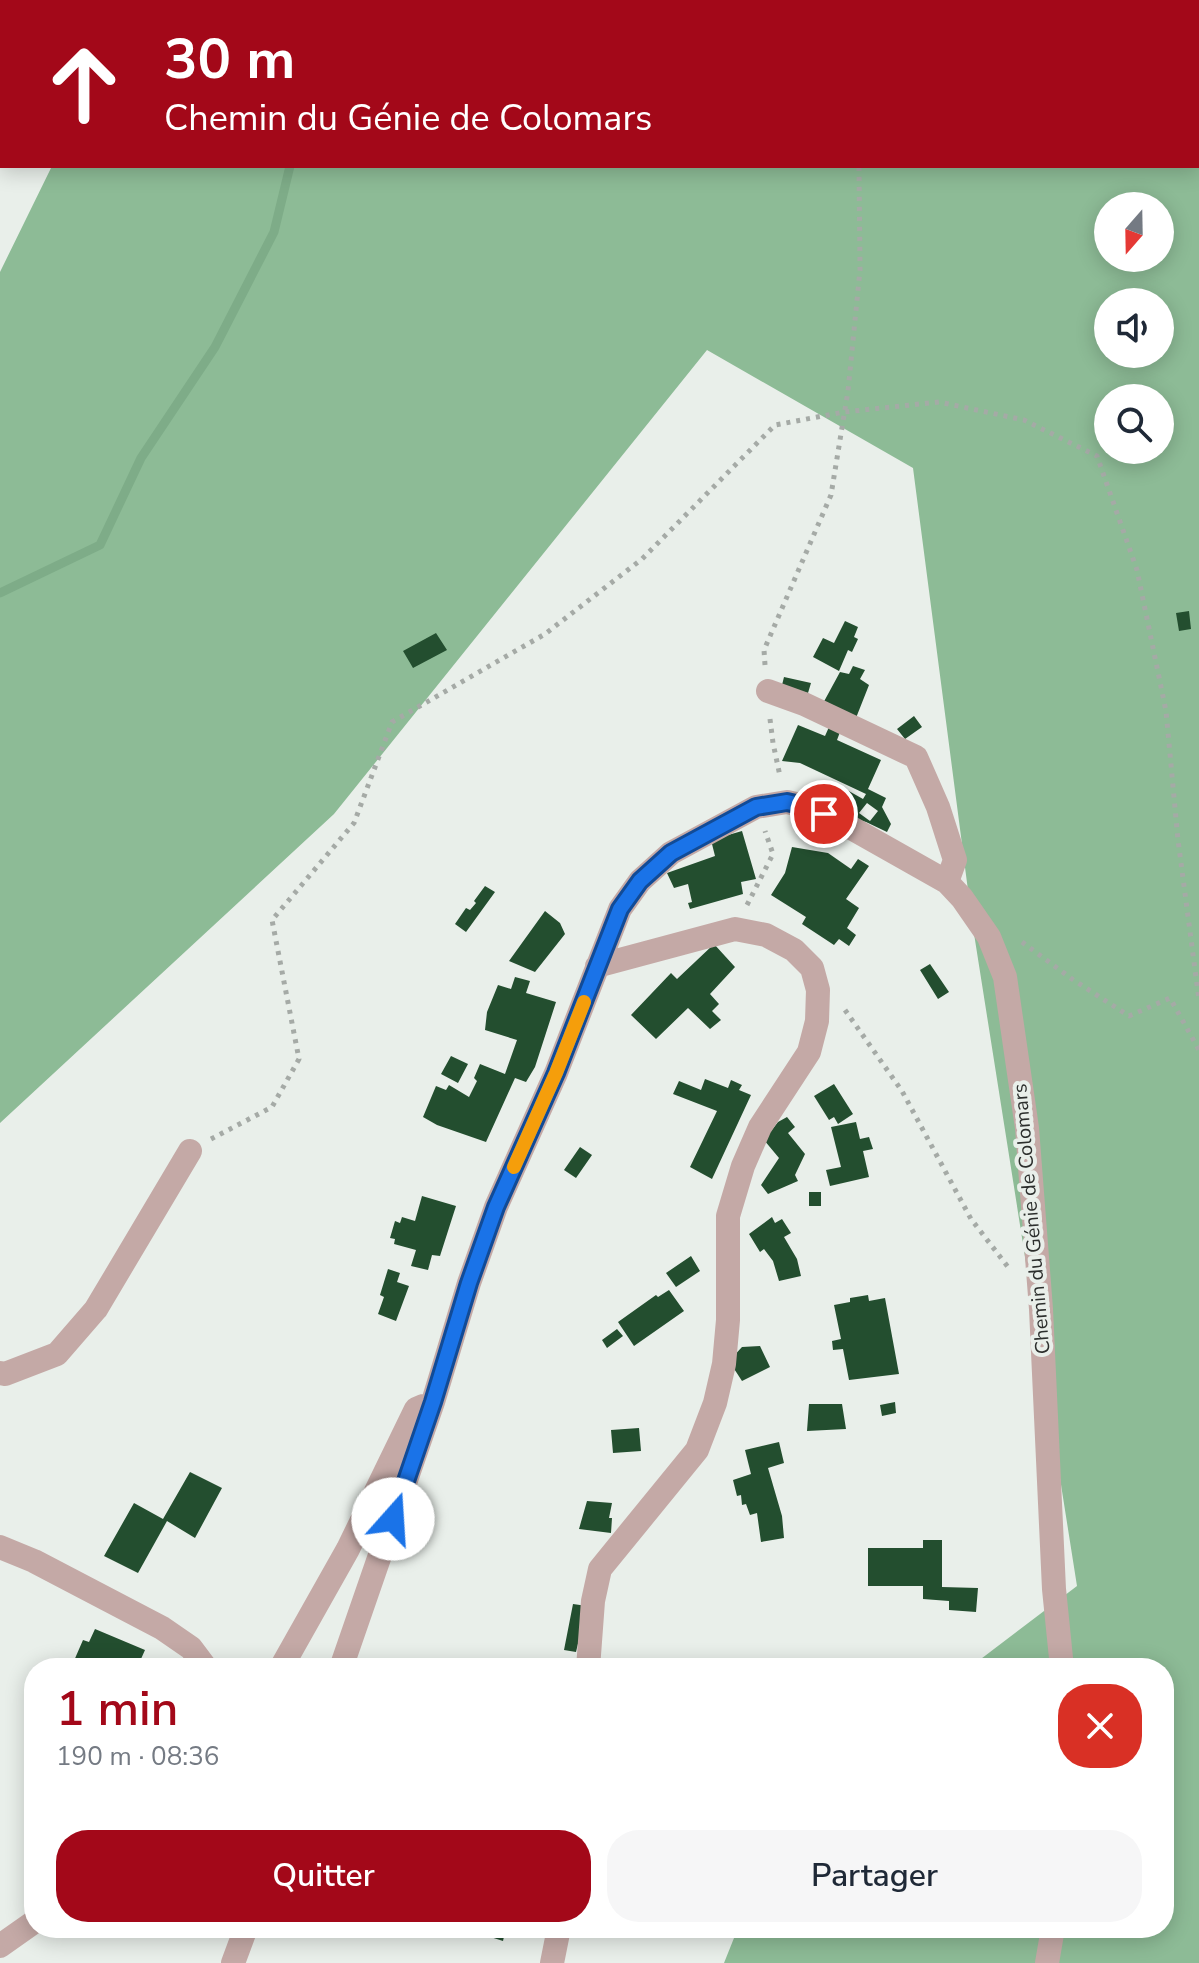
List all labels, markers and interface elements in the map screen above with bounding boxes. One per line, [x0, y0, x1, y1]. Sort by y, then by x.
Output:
text: 30 m [164, 21, 295, 98]
icon: ahead [32, 32, 136, 136]
text: Chemin du Génie de Colomars [164, 94, 652, 143]
north arrow [1094, 192, 1174, 272]
map controls [1094, 192, 1174, 464]
button: sound [1094, 288, 1174, 368]
button: search [1094, 384, 1174, 464]
pin [790, 780, 858, 848]
icon: arrive [802, 792, 846, 836]
street label: Chemin du Génie de Colomars [1006, 1083, 1057, 1355]
position arrow [351, 1477, 435, 1561]
text: 1 min [56, 1676, 178, 1742]
button: close [1058, 1684, 1142, 1768]
text: 190 m · 08:36 [56, 1739, 219, 1774]
button: Quitter [56, 1830, 591, 1922]
button: Partager [607, 1830, 1142, 1922]

